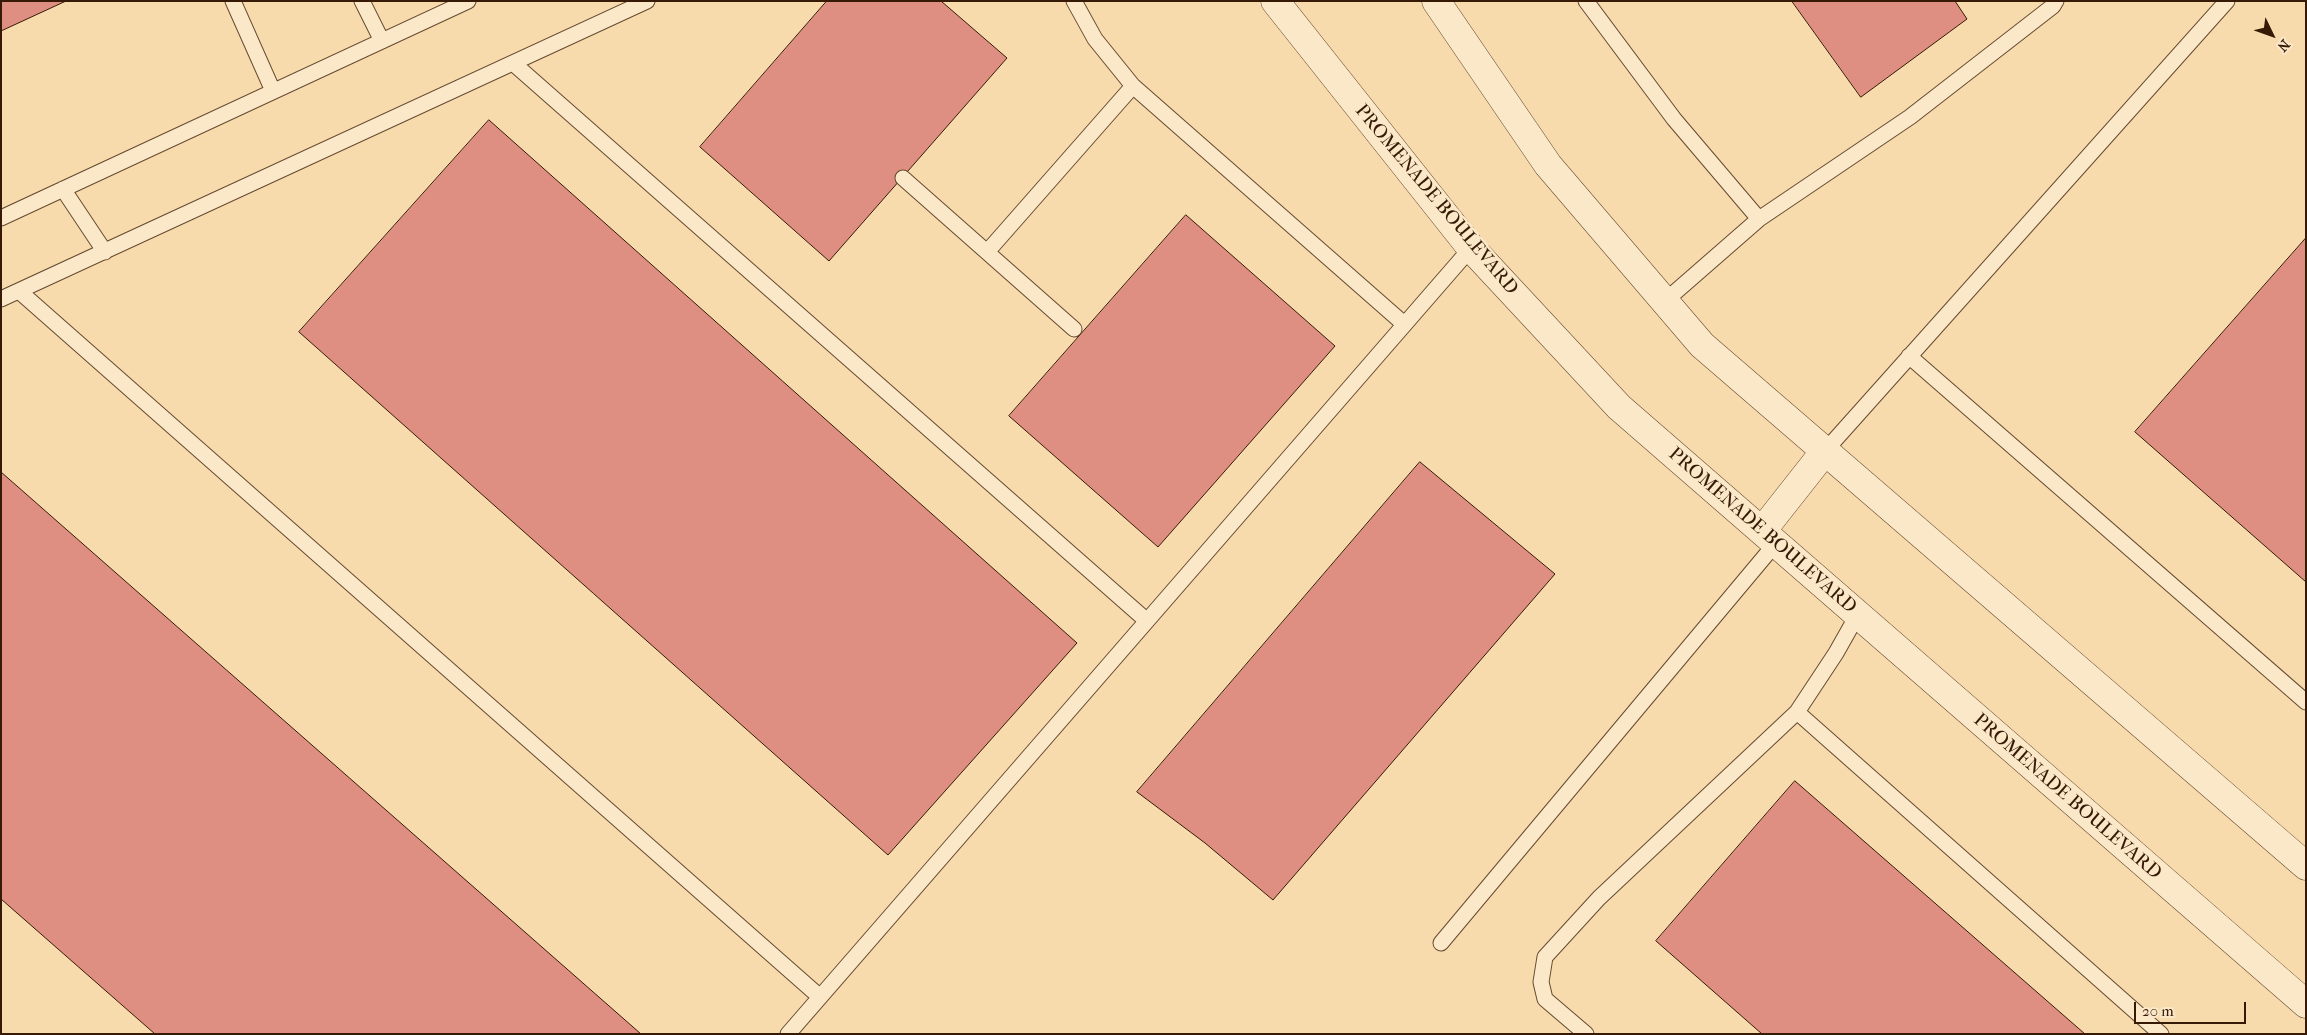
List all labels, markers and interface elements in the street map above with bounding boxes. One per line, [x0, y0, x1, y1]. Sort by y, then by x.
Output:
north arrow [2247, 10, 2297, 60]
text: N [2274, 36, 2293, 55]
street label: PROMENADE BOULEVARD [1350, 100, 1522, 300]
street label: PROMENADE BOULEVARD [1663, 443, 1861, 619]
street label: PROMENADE BOULEVARD [1968, 709, 2166, 885]
scale bar [2137, 992, 2250, 1024]
text: 20 m [2142, 1002, 2174, 1020]

